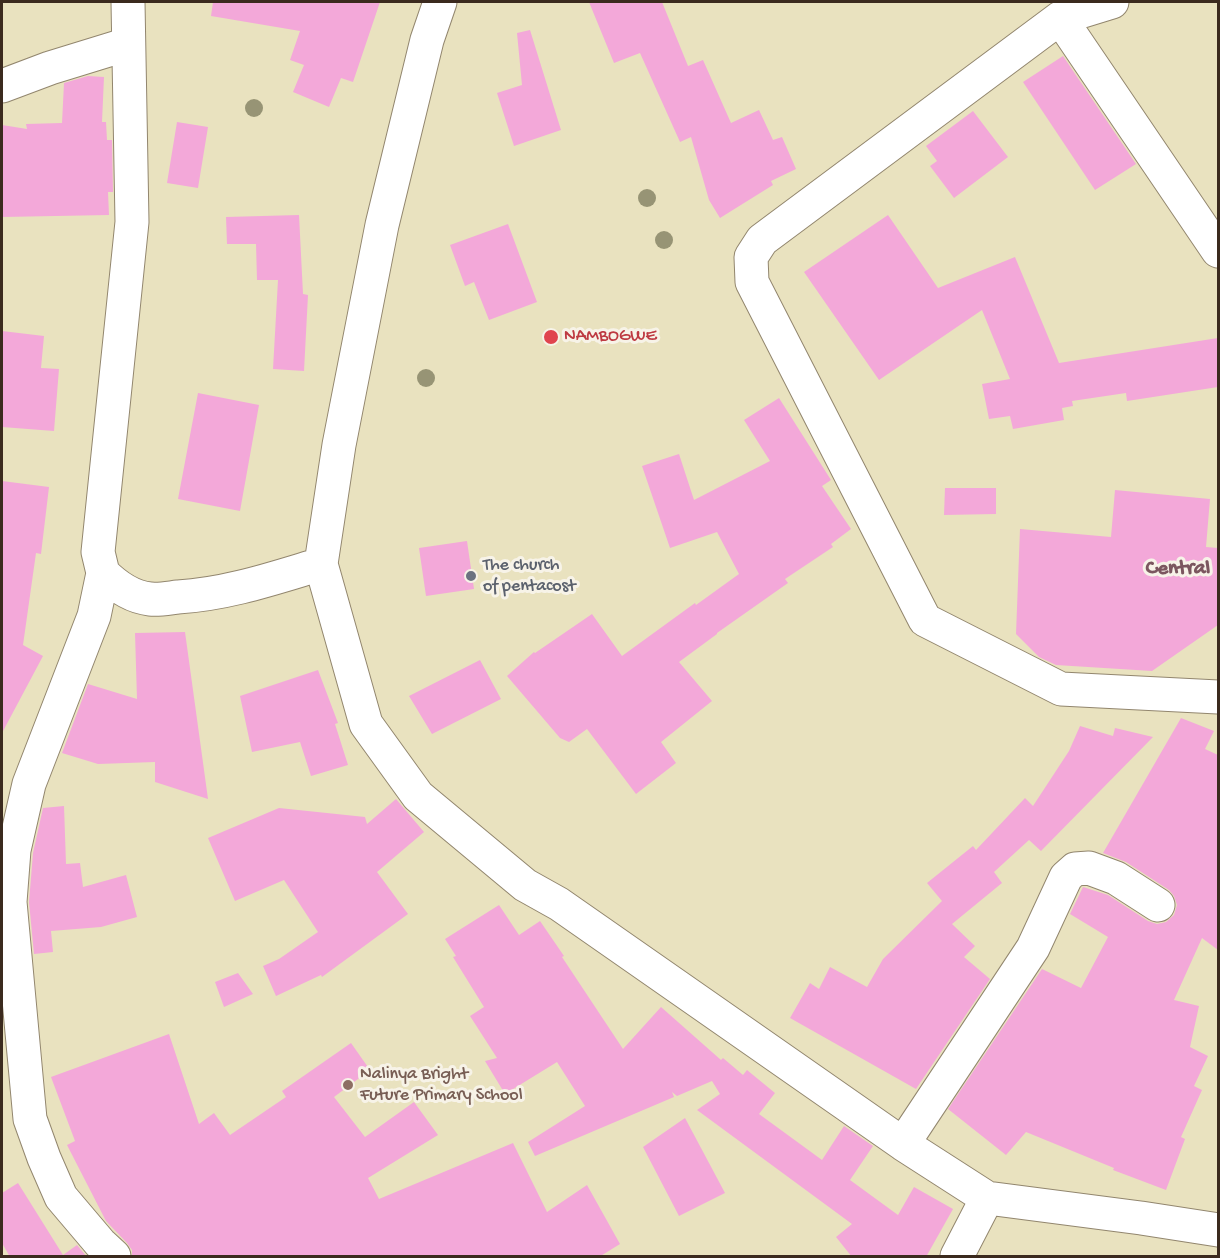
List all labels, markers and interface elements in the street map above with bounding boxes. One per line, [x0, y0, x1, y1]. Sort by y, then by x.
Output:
place label: NAMBOGWE [564, 326, 657, 348]
marker: NAMBOGWE [542, 328, 560, 346]
place label: The church of pentacost [483, 555, 576, 598]
district label: Central [1146, 557, 1210, 583]
marker: The church of pentacost [464, 569, 478, 583]
place label: Nalinya Bright Future Primary School [360, 1064, 523, 1106]
marker: Nalinya Bright Future Primary School [341, 1078, 355, 1092]

